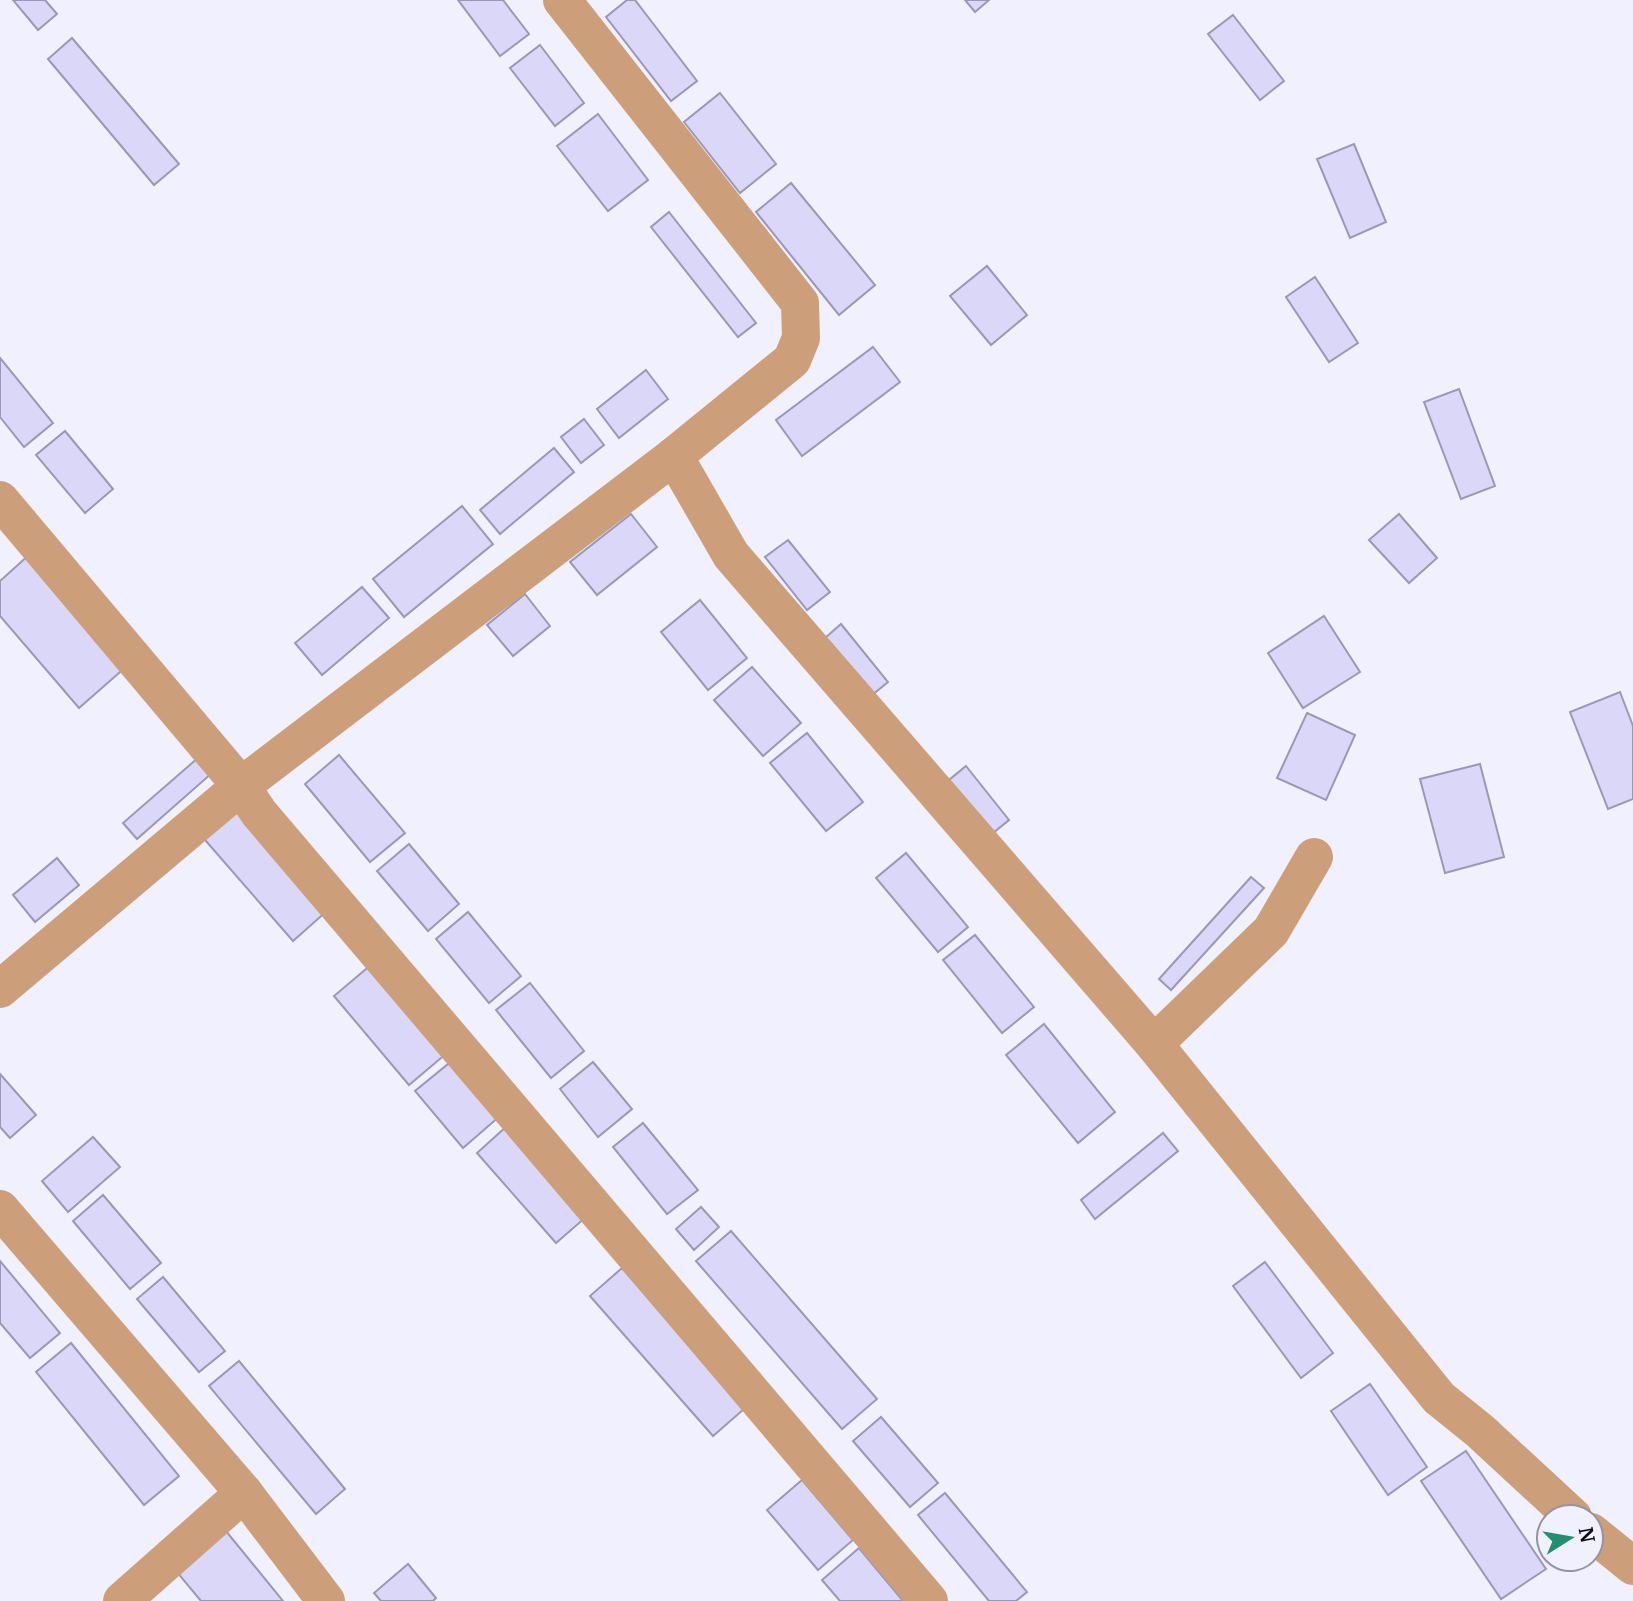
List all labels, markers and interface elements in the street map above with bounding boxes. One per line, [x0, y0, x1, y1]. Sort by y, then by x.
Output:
north arrow [1535, 1503, 1605, 1573]
text: N [1573, 1525, 1600, 1544]

